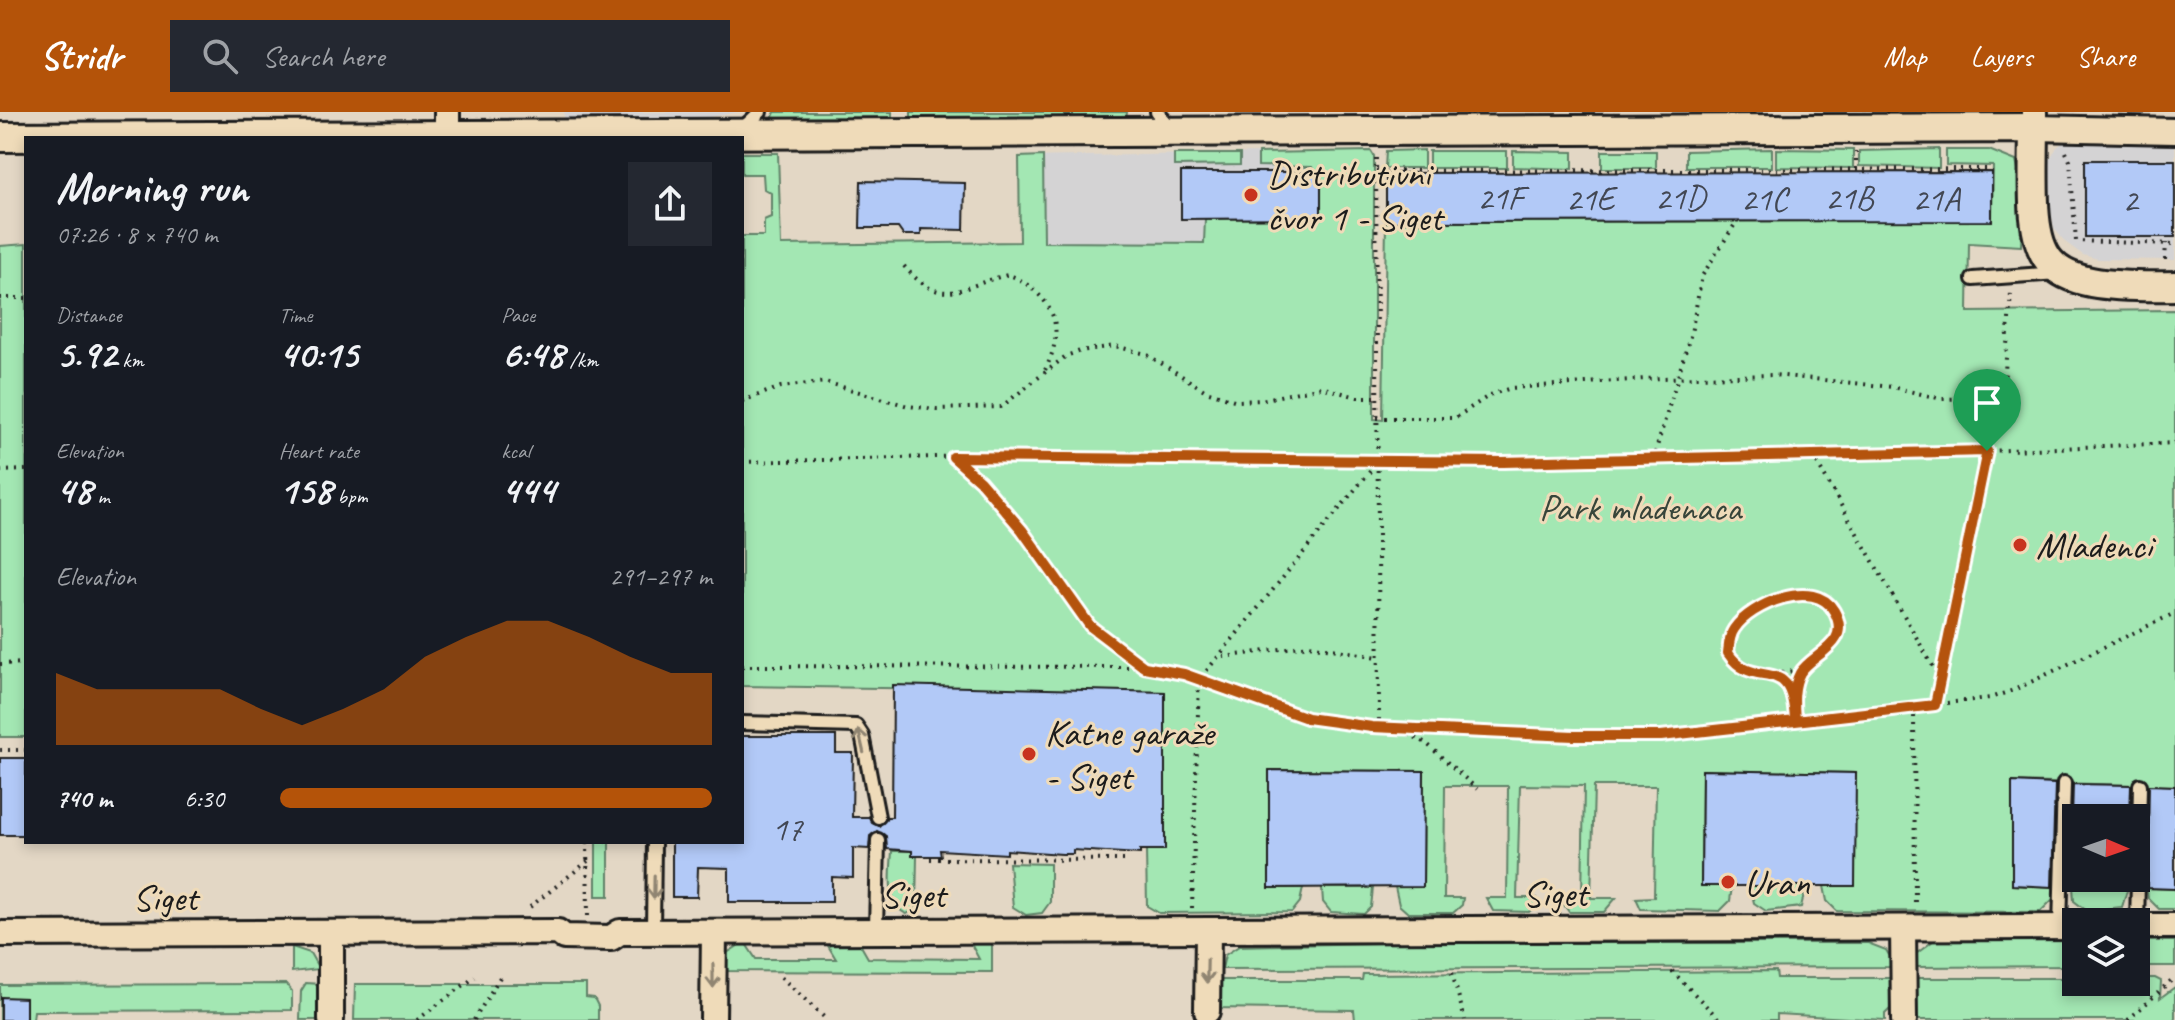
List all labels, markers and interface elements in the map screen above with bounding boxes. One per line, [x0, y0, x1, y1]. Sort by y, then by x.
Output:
search box [170, 20, 730, 92]
text: Stridr [40, 33, 122, 80]
icon: search [198, 34, 242, 78]
text: Search here [262, 37, 384, 75]
text: Map [1884, 39, 1927, 74]
text: Layers [1971, 39, 2032, 74]
text: Share [2076, 39, 2135, 74]
place label: Distributivni čvor 1 - Siget [1267, 150, 1445, 241]
text: Morning run [56, 160, 248, 215]
button: share [628, 162, 712, 246]
house number: 21F [1477, 176, 1531, 219]
house number: 21D [1655, 176, 1708, 219]
house number: 21B [1825, 176, 1875, 219]
house number: 21E [1566, 177, 1618, 220]
house number: 21C [1741, 177, 1790, 220]
house number: 21A [1912, 177, 1962, 220]
house number: 2 [2122, 178, 2140, 221]
marker: Distributivni čvor 1 - Siget [1242, 186, 1260, 204]
text: 07:26 · 8 × 740 m [56, 218, 217, 251]
text: Distance [56, 301, 122, 329]
text: Time [279, 301, 312, 329]
text: Pace [501, 301, 535, 329]
text: 5.92 [56, 329, 117, 379]
text: 40:15 [279, 329, 358, 379]
text: 6:48 [501, 329, 564, 379]
text: km [117, 346, 144, 374]
text: /km [564, 346, 598, 374]
pin [1953, 369, 2021, 451]
icon: arrive [1965, 381, 2009, 425]
text: Elevation [56, 437, 124, 465]
text: Heart rate [279, 437, 359, 465]
text: kcal [501, 437, 530, 465]
text: 48 [56, 465, 92, 515]
text: 158 [279, 465, 332, 515]
text: 444 [501, 465, 555, 515]
text: m [92, 482, 110, 510]
text: bpm [332, 482, 368, 510]
park label: Park mladenaca [1539, 484, 1744, 531]
place label: Mladenci [2036, 522, 2157, 569]
marker: Mladenci [2011, 536, 2029, 554]
text: Elevation [56, 560, 136, 593]
text: 291–297 m [609, 560, 712, 593]
place label: Katne garaže - Siget [1045, 709, 1216, 800]
one-way arrow [853, 729, 868, 755]
marker: Katne garaže - Siget [1020, 745, 1038, 763]
text: 740 m [56, 782, 112, 815]
text: 6:30 [184, 782, 224, 815]
north arrow [2062, 804, 2150, 892]
map controls [2062, 804, 2150, 996]
house number: 17 [772, 807, 804, 850]
place label: Uran [1744, 859, 1811, 906]
street label: Siget [1523, 870, 1591, 917]
street label: Siget [881, 871, 949, 918]
one-way arrow [646, 873, 662, 900]
marker: Uran [1719, 873, 1737, 891]
street label: Siget [133, 874, 201, 921]
button: layers [2062, 908, 2150, 996]
one-way arrow [1200, 957, 1215, 984]
one-way arrow [706, 962, 721, 989]

